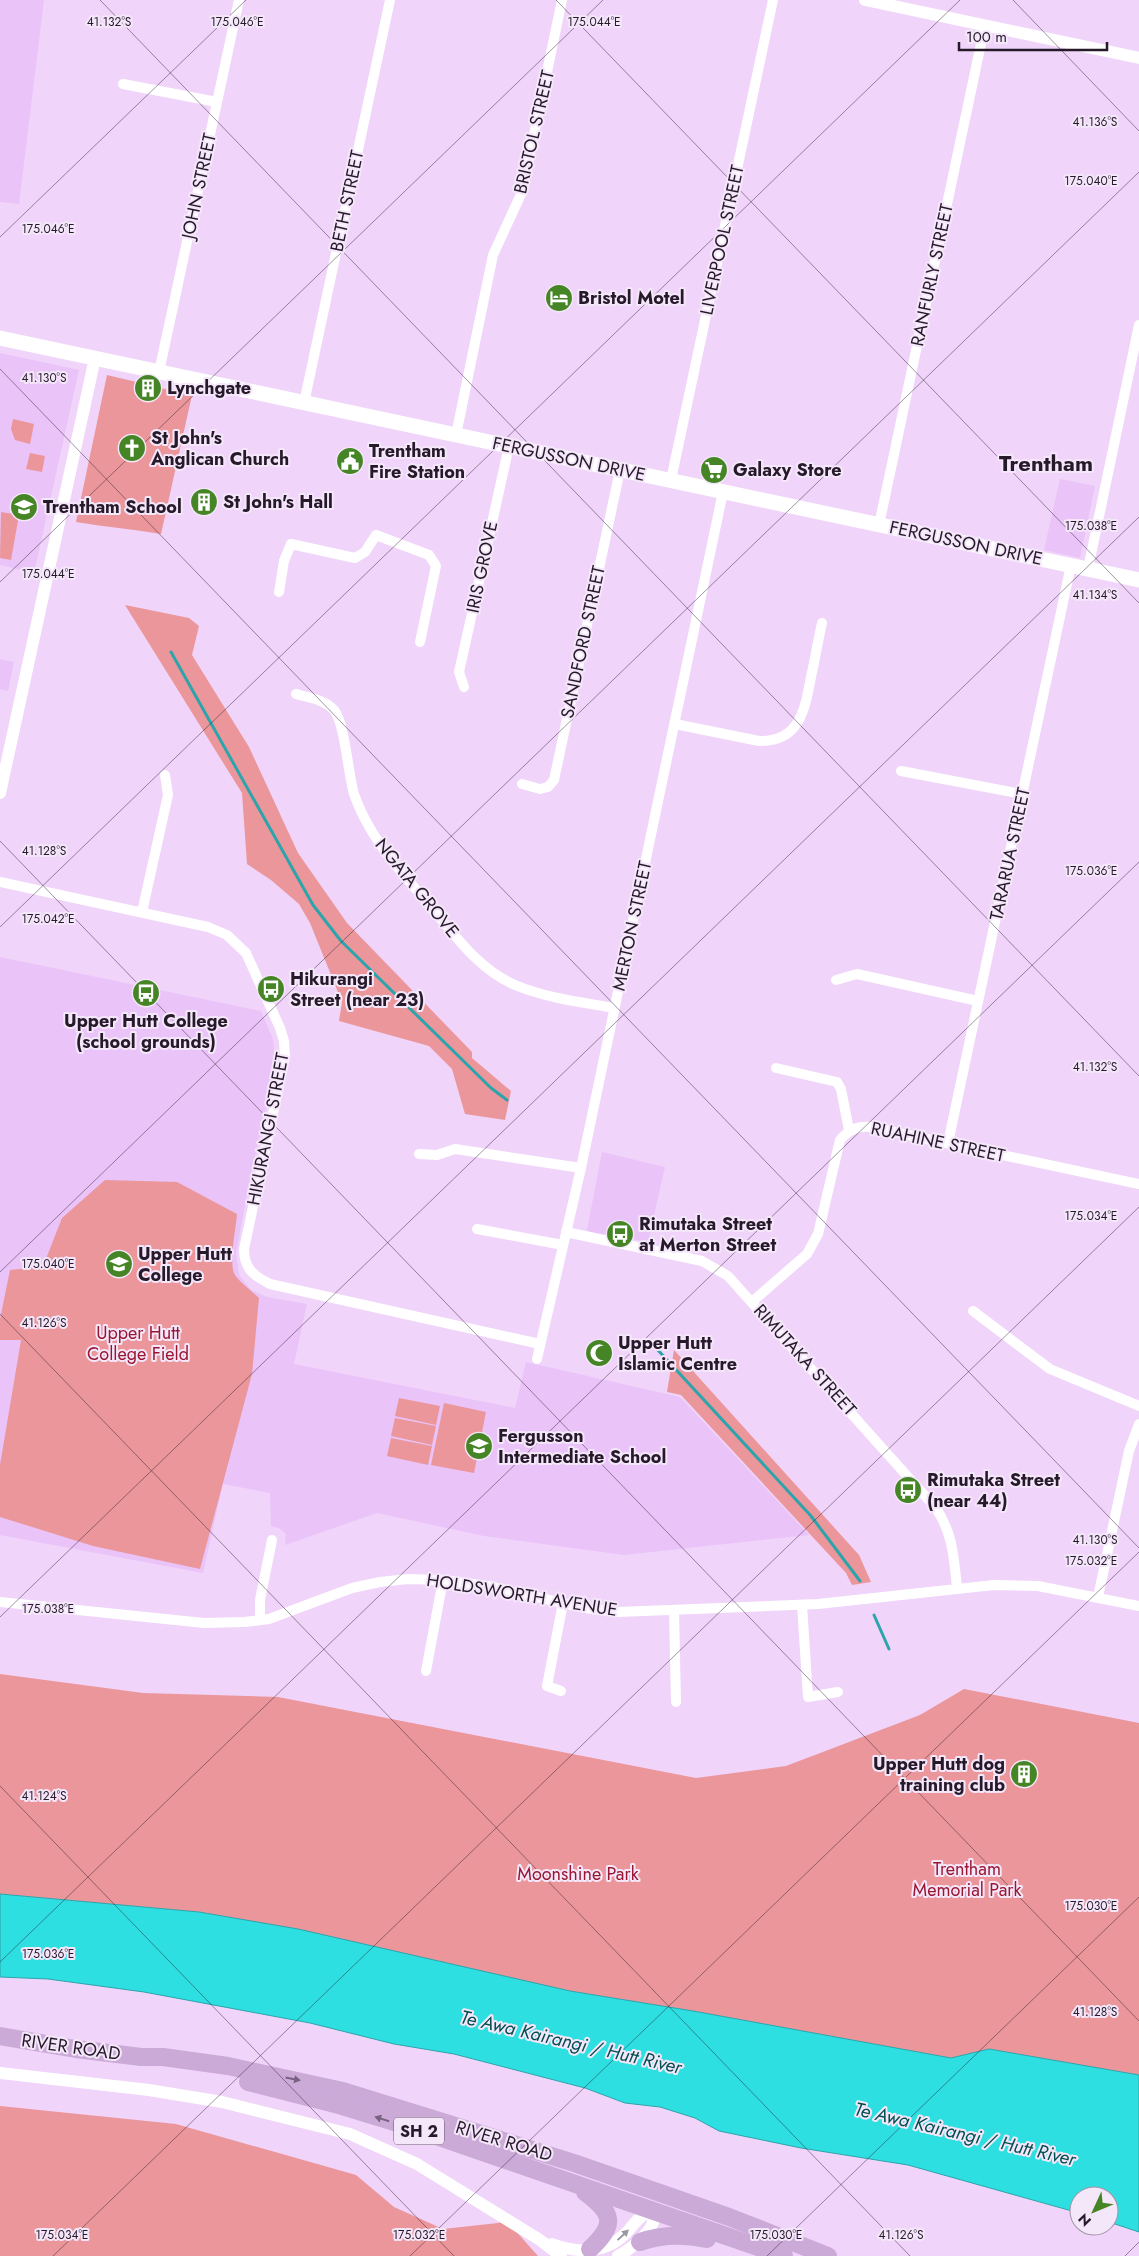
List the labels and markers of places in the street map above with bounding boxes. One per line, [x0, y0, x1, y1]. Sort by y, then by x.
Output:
hotel icon: Bristol Motel [544, 283, 574, 313]
place label: Bristol Motel [578, 285, 685, 311]
building icon: Lynchgate [133, 373, 163, 403]
place label: Lynchgate [167, 375, 251, 401]
place label: St John's Anglican Church [150, 425, 289, 472]
church icon: St John's Anglican Church [117, 433, 147, 463]
place label: Trentham Fire Station [369, 438, 465, 485]
public building icon: Trentham Fire Station [335, 446, 365, 476]
supermarket icon: Galaxy Store [699, 455, 729, 485]
place label: Galaxy Store [733, 457, 842, 483]
building icon: St John's Hall [189, 487, 219, 517]
place label: St John's Hall [223, 489, 333, 515]
school or university icon: Trentham School [9, 492, 39, 522]
place label: Trentham School [43, 494, 182, 520]
place label: Hikurangi Street (near 23) [290, 966, 424, 1013]
bus stop icon: Hikurangi Street (near 23) [256, 974, 286, 1004]
bus stop icon: Upper Hutt College (school grounds) [131, 978, 161, 1008]
place label: Upper Hutt College (school grounds) [64, 1008, 228, 1055]
place label: Rimutaka Street at Merton Street [639, 1211, 776, 1258]
bus stop icon: Rimutaka Street at Merton Street [605, 1219, 635, 1249]
place label: Upper Hutt College [138, 1241, 232, 1288]
school or university icon: Upper Hutt College [104, 1249, 134, 1279]
place label: Upper Hutt Islamic Centre [618, 1330, 737, 1377]
mosque icon: Upper Hutt Islamic Centre [584, 1338, 614, 1368]
place label: Fergusson Intermediate School [498, 1423, 666, 1470]
school or university icon: Fergusson Intermediate School [464, 1431, 494, 1461]
place label: Rimutaka Street (near 44) [927, 1467, 1060, 1514]
bus stop icon: Rimutaka Street (near 44) [893, 1475, 923, 1505]
place label: Upper Hutt dog training club [873, 1751, 1005, 1798]
building icon: Upper Hutt dog training club [1009, 1759, 1039, 1789]

